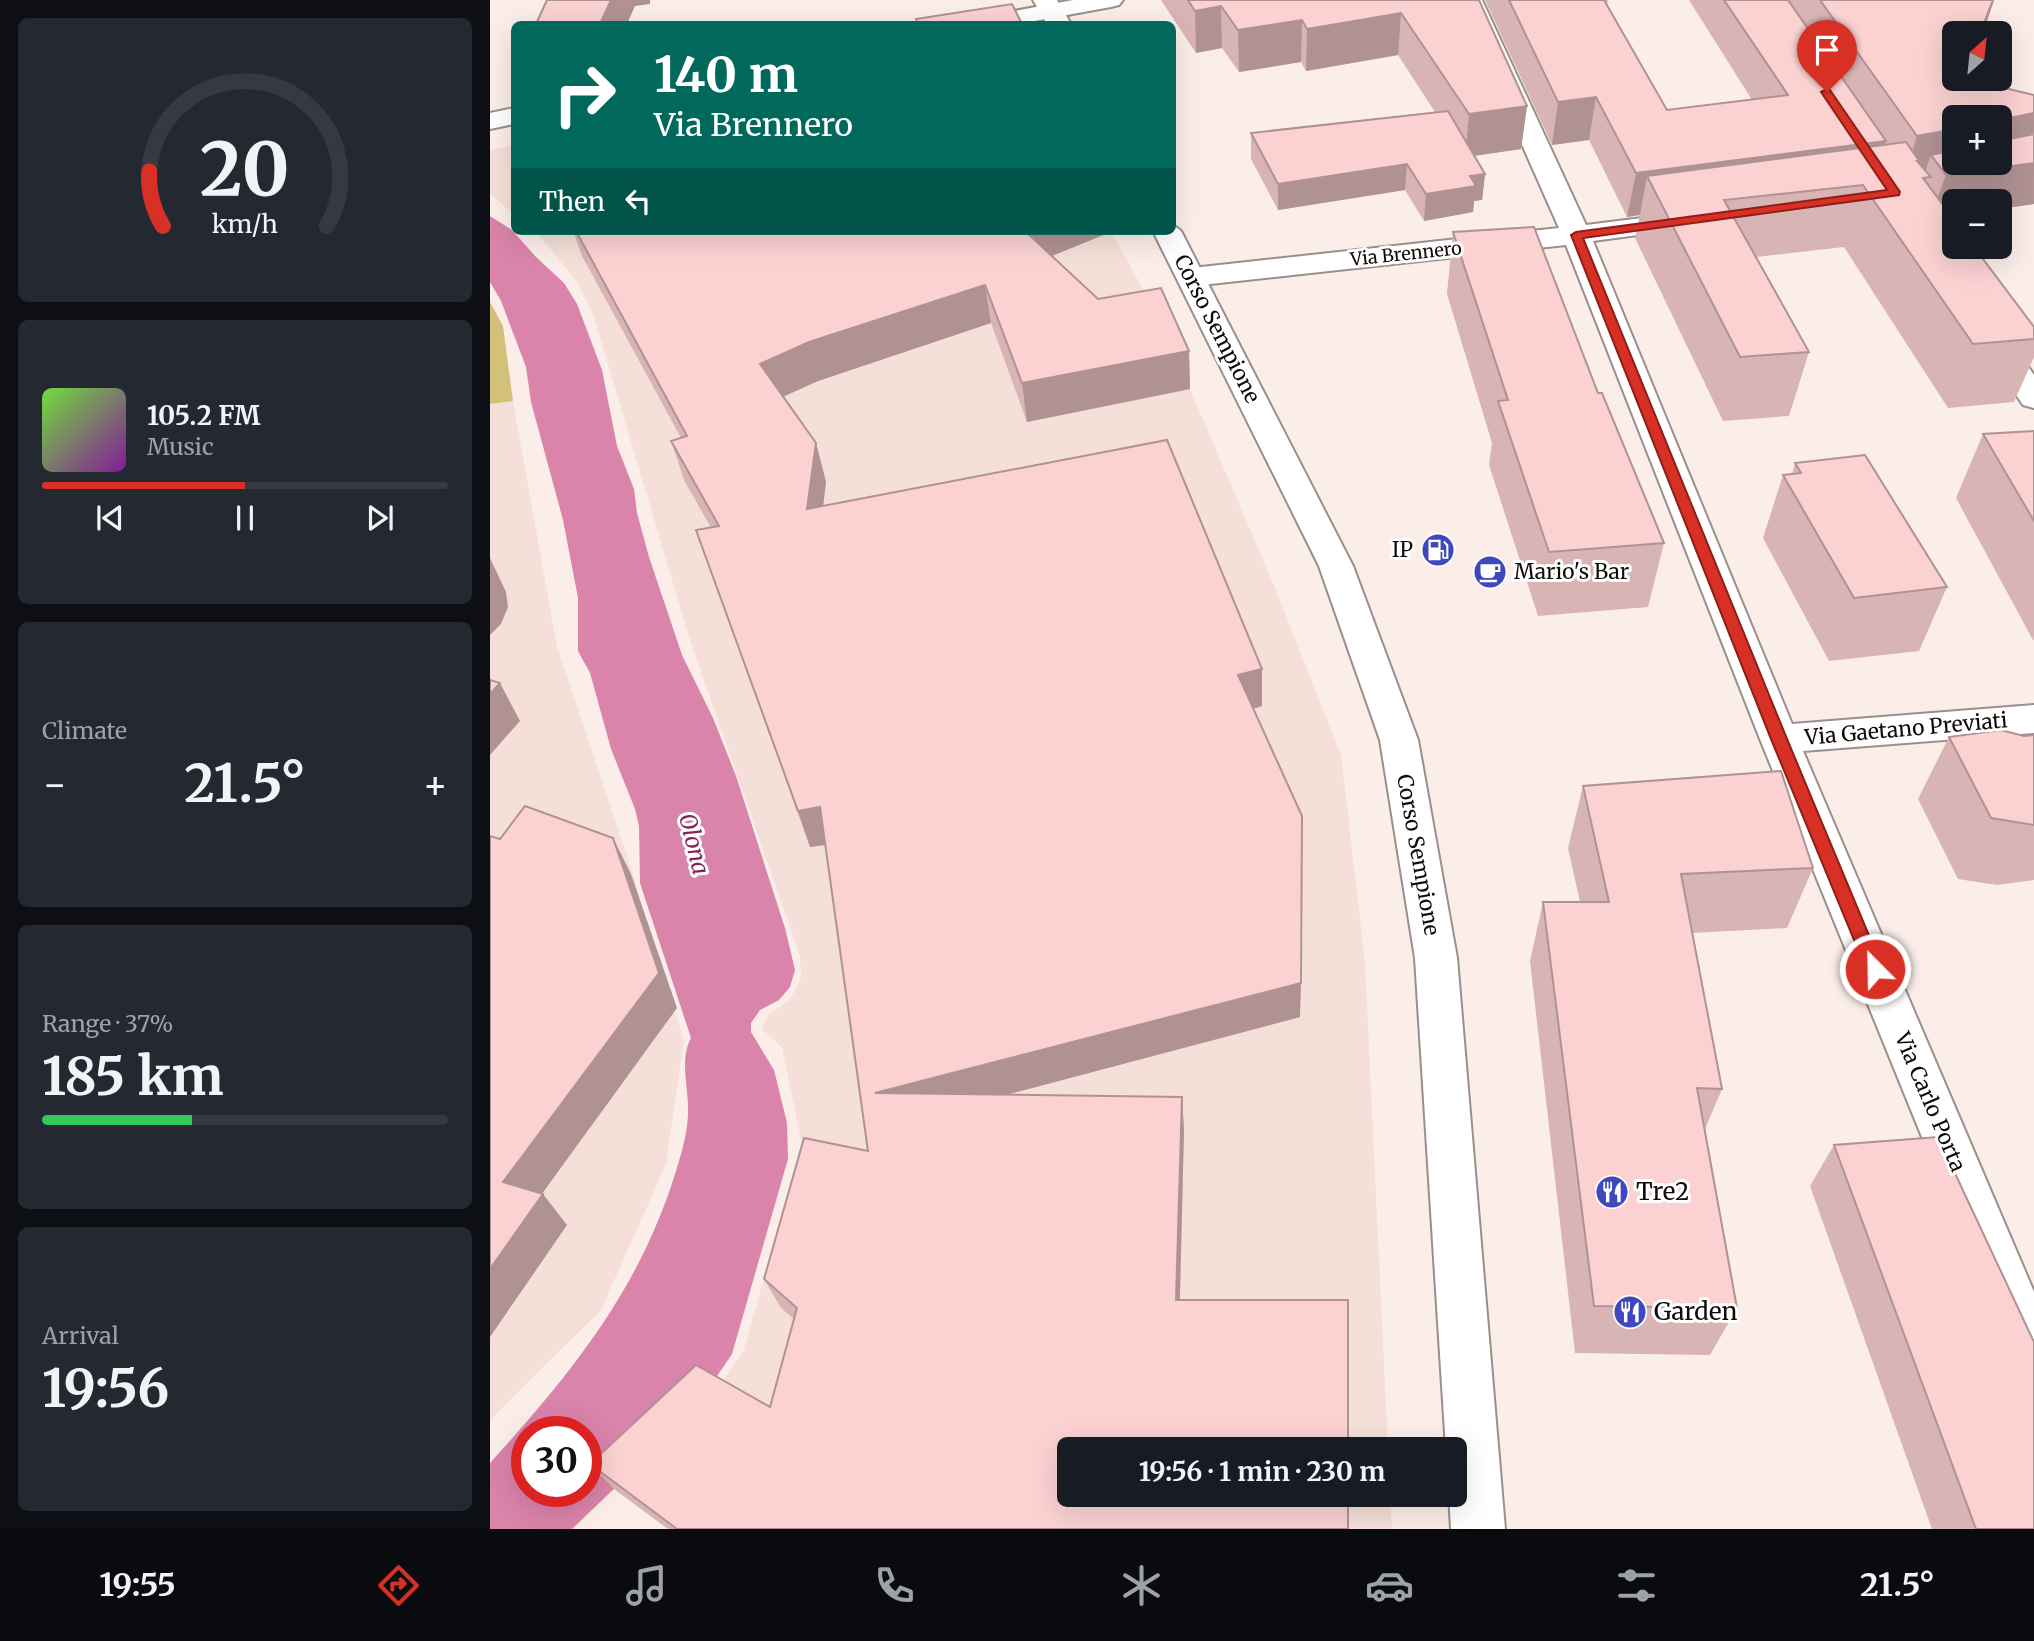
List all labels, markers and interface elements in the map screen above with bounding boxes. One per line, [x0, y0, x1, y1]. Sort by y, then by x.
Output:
pin [1797, 20, 1857, 92]
north arrow [1942, 21, 2012, 91]
map controls [1942, 21, 2012, 259]
icon: arrive [1808, 31, 1846, 69]
text: 140 m [654, 44, 798, 105]
icon: right [539, 49, 630, 140]
text: Via Brennero [654, 105, 853, 145]
button: + [1942, 105, 2012, 175]
text: 20 [200, 124, 290, 216]
icon: left [619, 182, 657, 220]
text: Then [539, 185, 605, 218]
button: − [1942, 189, 2012, 259]
text: km/h [212, 208, 278, 240]
street label: Via Brennero [1348, 236, 1463, 271]
street label: Corso Sempione [1168, 250, 1267, 408]
text: 105.2 FM [147, 399, 261, 432]
text: Music [147, 432, 214, 461]
icon: previous [91, 499, 129, 537]
icon: pause [226, 499, 264, 537]
icon: next [361, 499, 399, 537]
fuel station icon: IP [1419, 531, 1457, 569]
place label: IP [1392, 536, 1413, 563]
cafe icon: Mario's Bar [1471, 553, 1509, 591]
place label: Mario's Bar [1514, 558, 1629, 585]
street label: Via Gaetano Previati [1802, 706, 2009, 751]
text: Climate [42, 716, 127, 745]
text: 21.5° [184, 751, 306, 816]
text: − [42, 761, 67, 808]
text: + [423, 761, 448, 808]
street label: Corso Sempione [1391, 772, 1446, 938]
water label: Olona [673, 810, 716, 877]
position arrow [1838, 932, 1912, 1006]
text: Range · 37% [42, 1009, 173, 1038]
street label: Via Carlo Porta [1889, 1027, 1972, 1176]
text: 185 km [42, 1044, 223, 1109]
restaurant icon: Tre2 [1593, 1173, 1631, 1211]
place label: Tre2 [1636, 1176, 1689, 1207]
restaurant icon: Garden [1611, 1293, 1649, 1331]
place label: Garden [1654, 1296, 1737, 1327]
text: Arrival [42, 1321, 119, 1350]
text: 19:56 [42, 1356, 169, 1421]
speed limit sign: 30 [511, 1416, 602, 1507]
text: 19:56 · 1 min · 230 m [1139, 1455, 1385, 1488]
icon: directions [374, 1561, 423, 1610]
icon: music [622, 1561, 671, 1610]
icon: phone [870, 1561, 919, 1610]
icon: climate [1117, 1561, 1166, 1610]
icon: car [1365, 1561, 1414, 1610]
icon: filters [1612, 1561, 1661, 1610]
text: 19:55 [99, 1565, 176, 1605]
text: 21.5° [1860, 1565, 1935, 1605]

